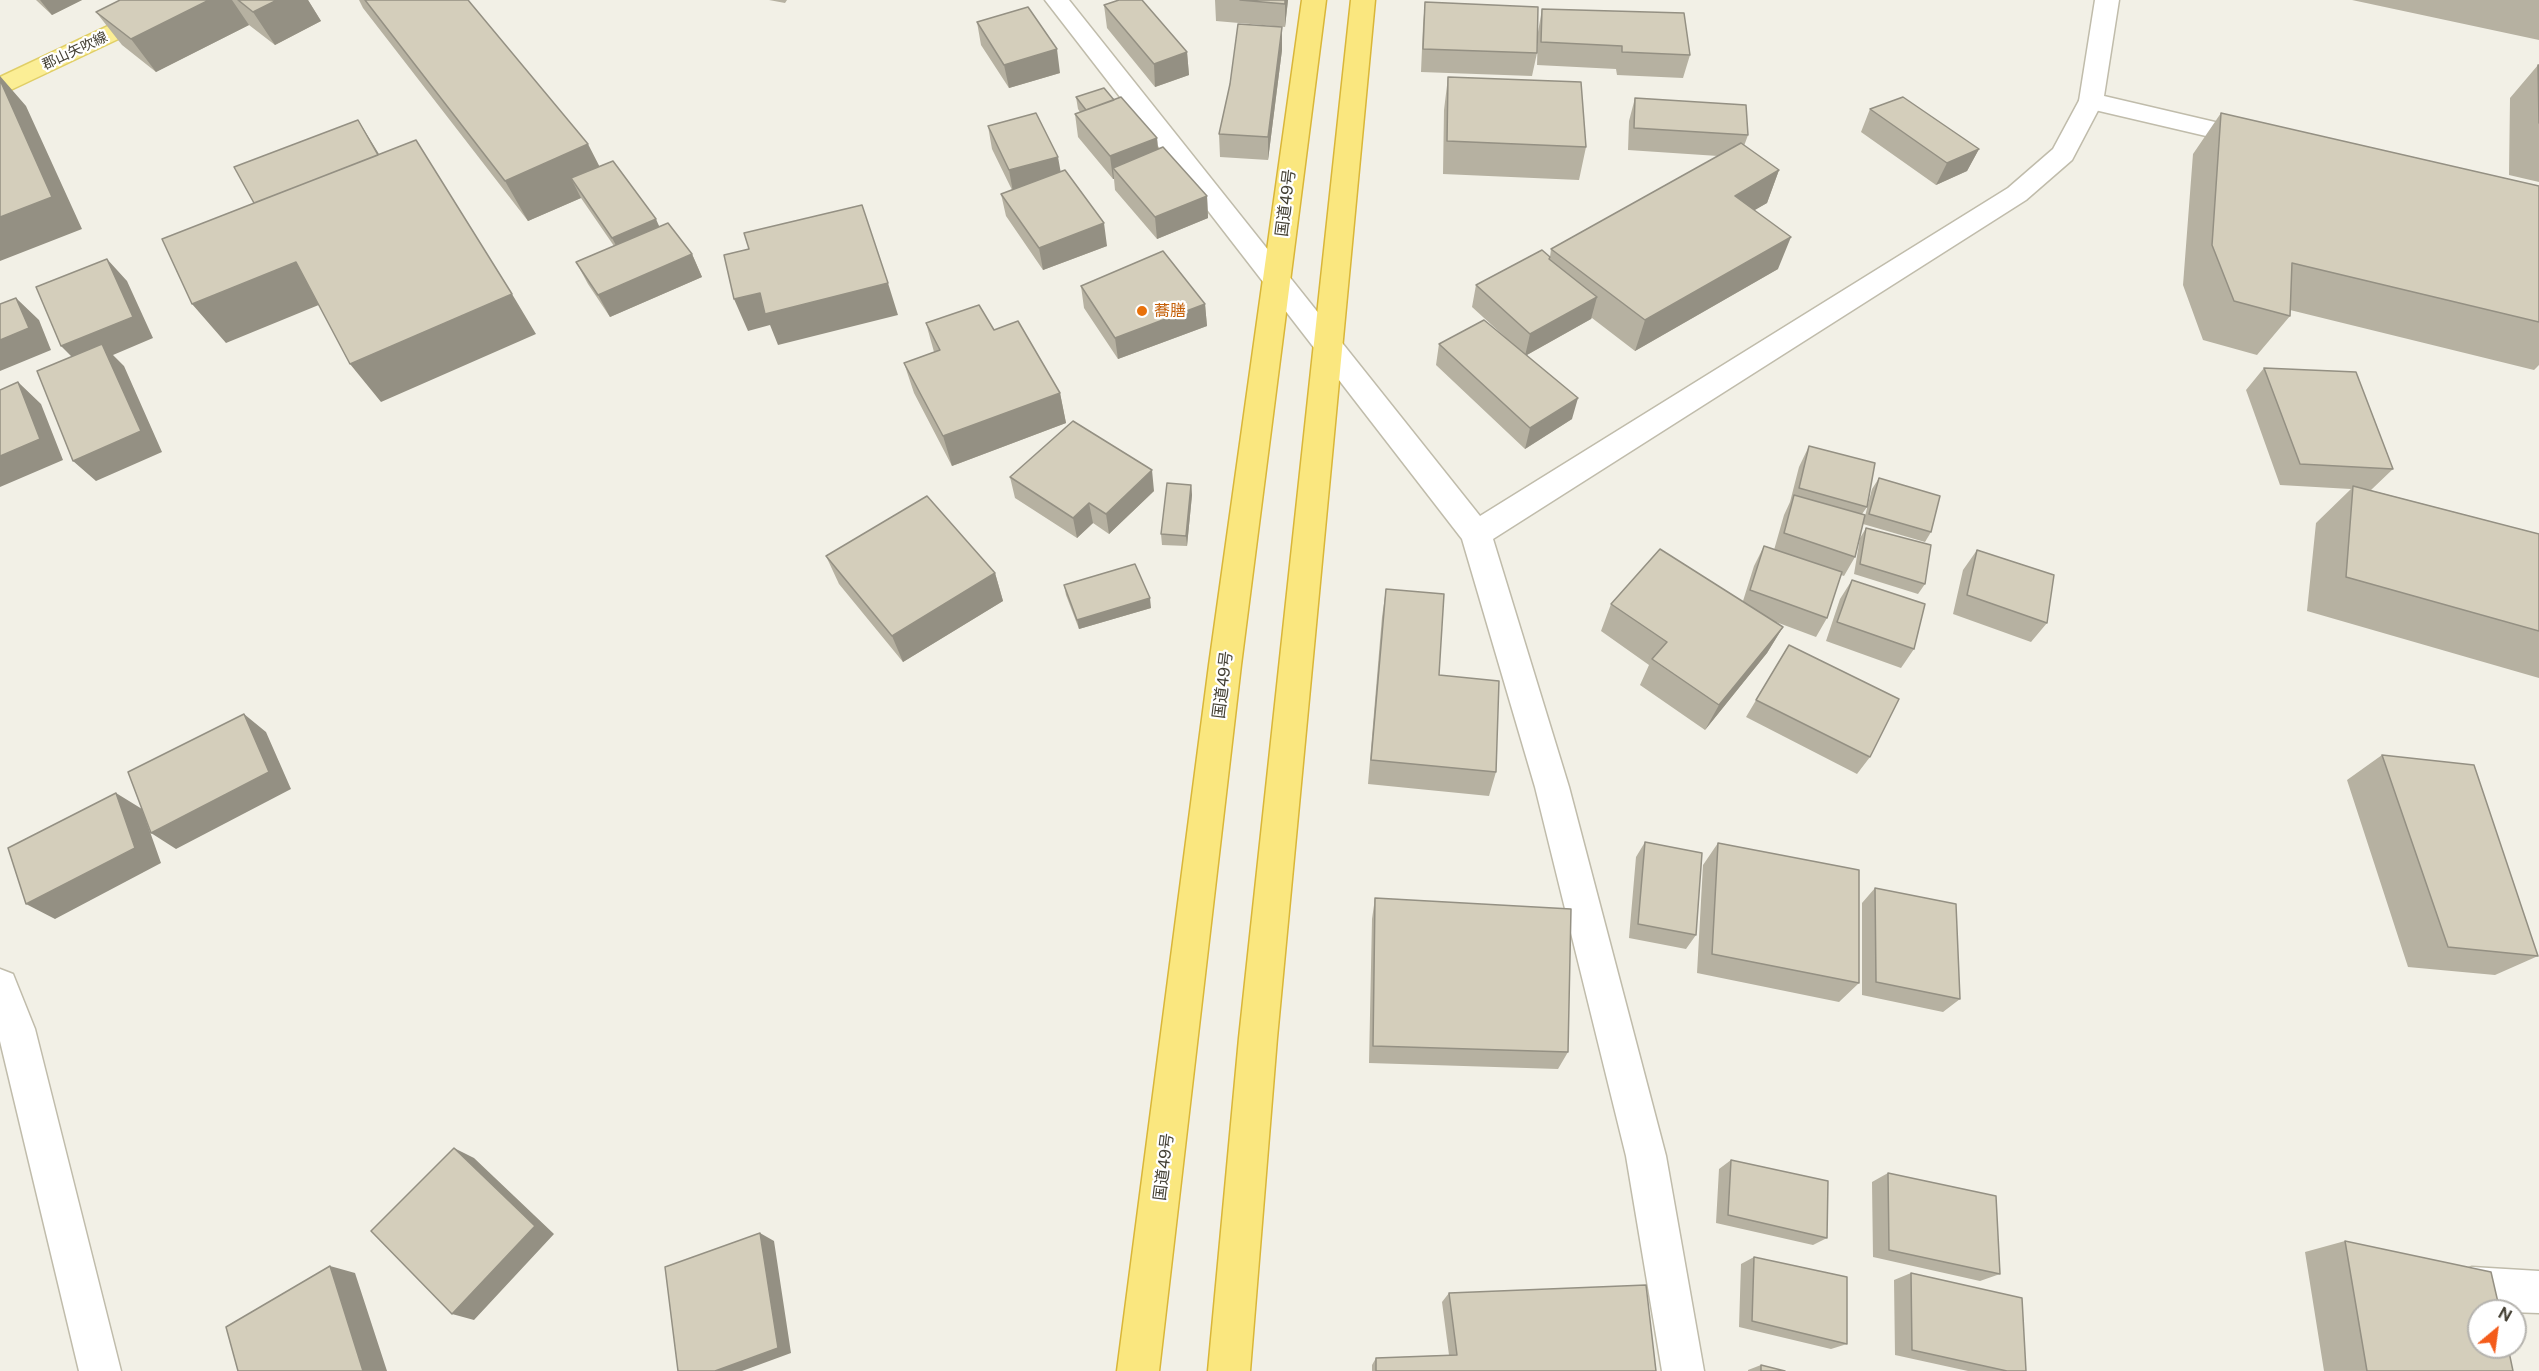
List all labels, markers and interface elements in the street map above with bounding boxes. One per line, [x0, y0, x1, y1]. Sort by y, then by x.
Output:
street label: 郡山矢吹線 [40, 29, 110, 73]
street label: 国道49号 [1272, 168, 1300, 238]
place label: 蕎膳 [1154, 301, 1186, 321]
marker: 蕎膳 [1135, 304, 1149, 318]
street label: 国道49号 [1209, 650, 1237, 720]
street label: 国道49号 [1150, 1132, 1178, 1202]
north arrow [2467, 1299, 2527, 1359]
text: N [2495, 1303, 2515, 1326]

